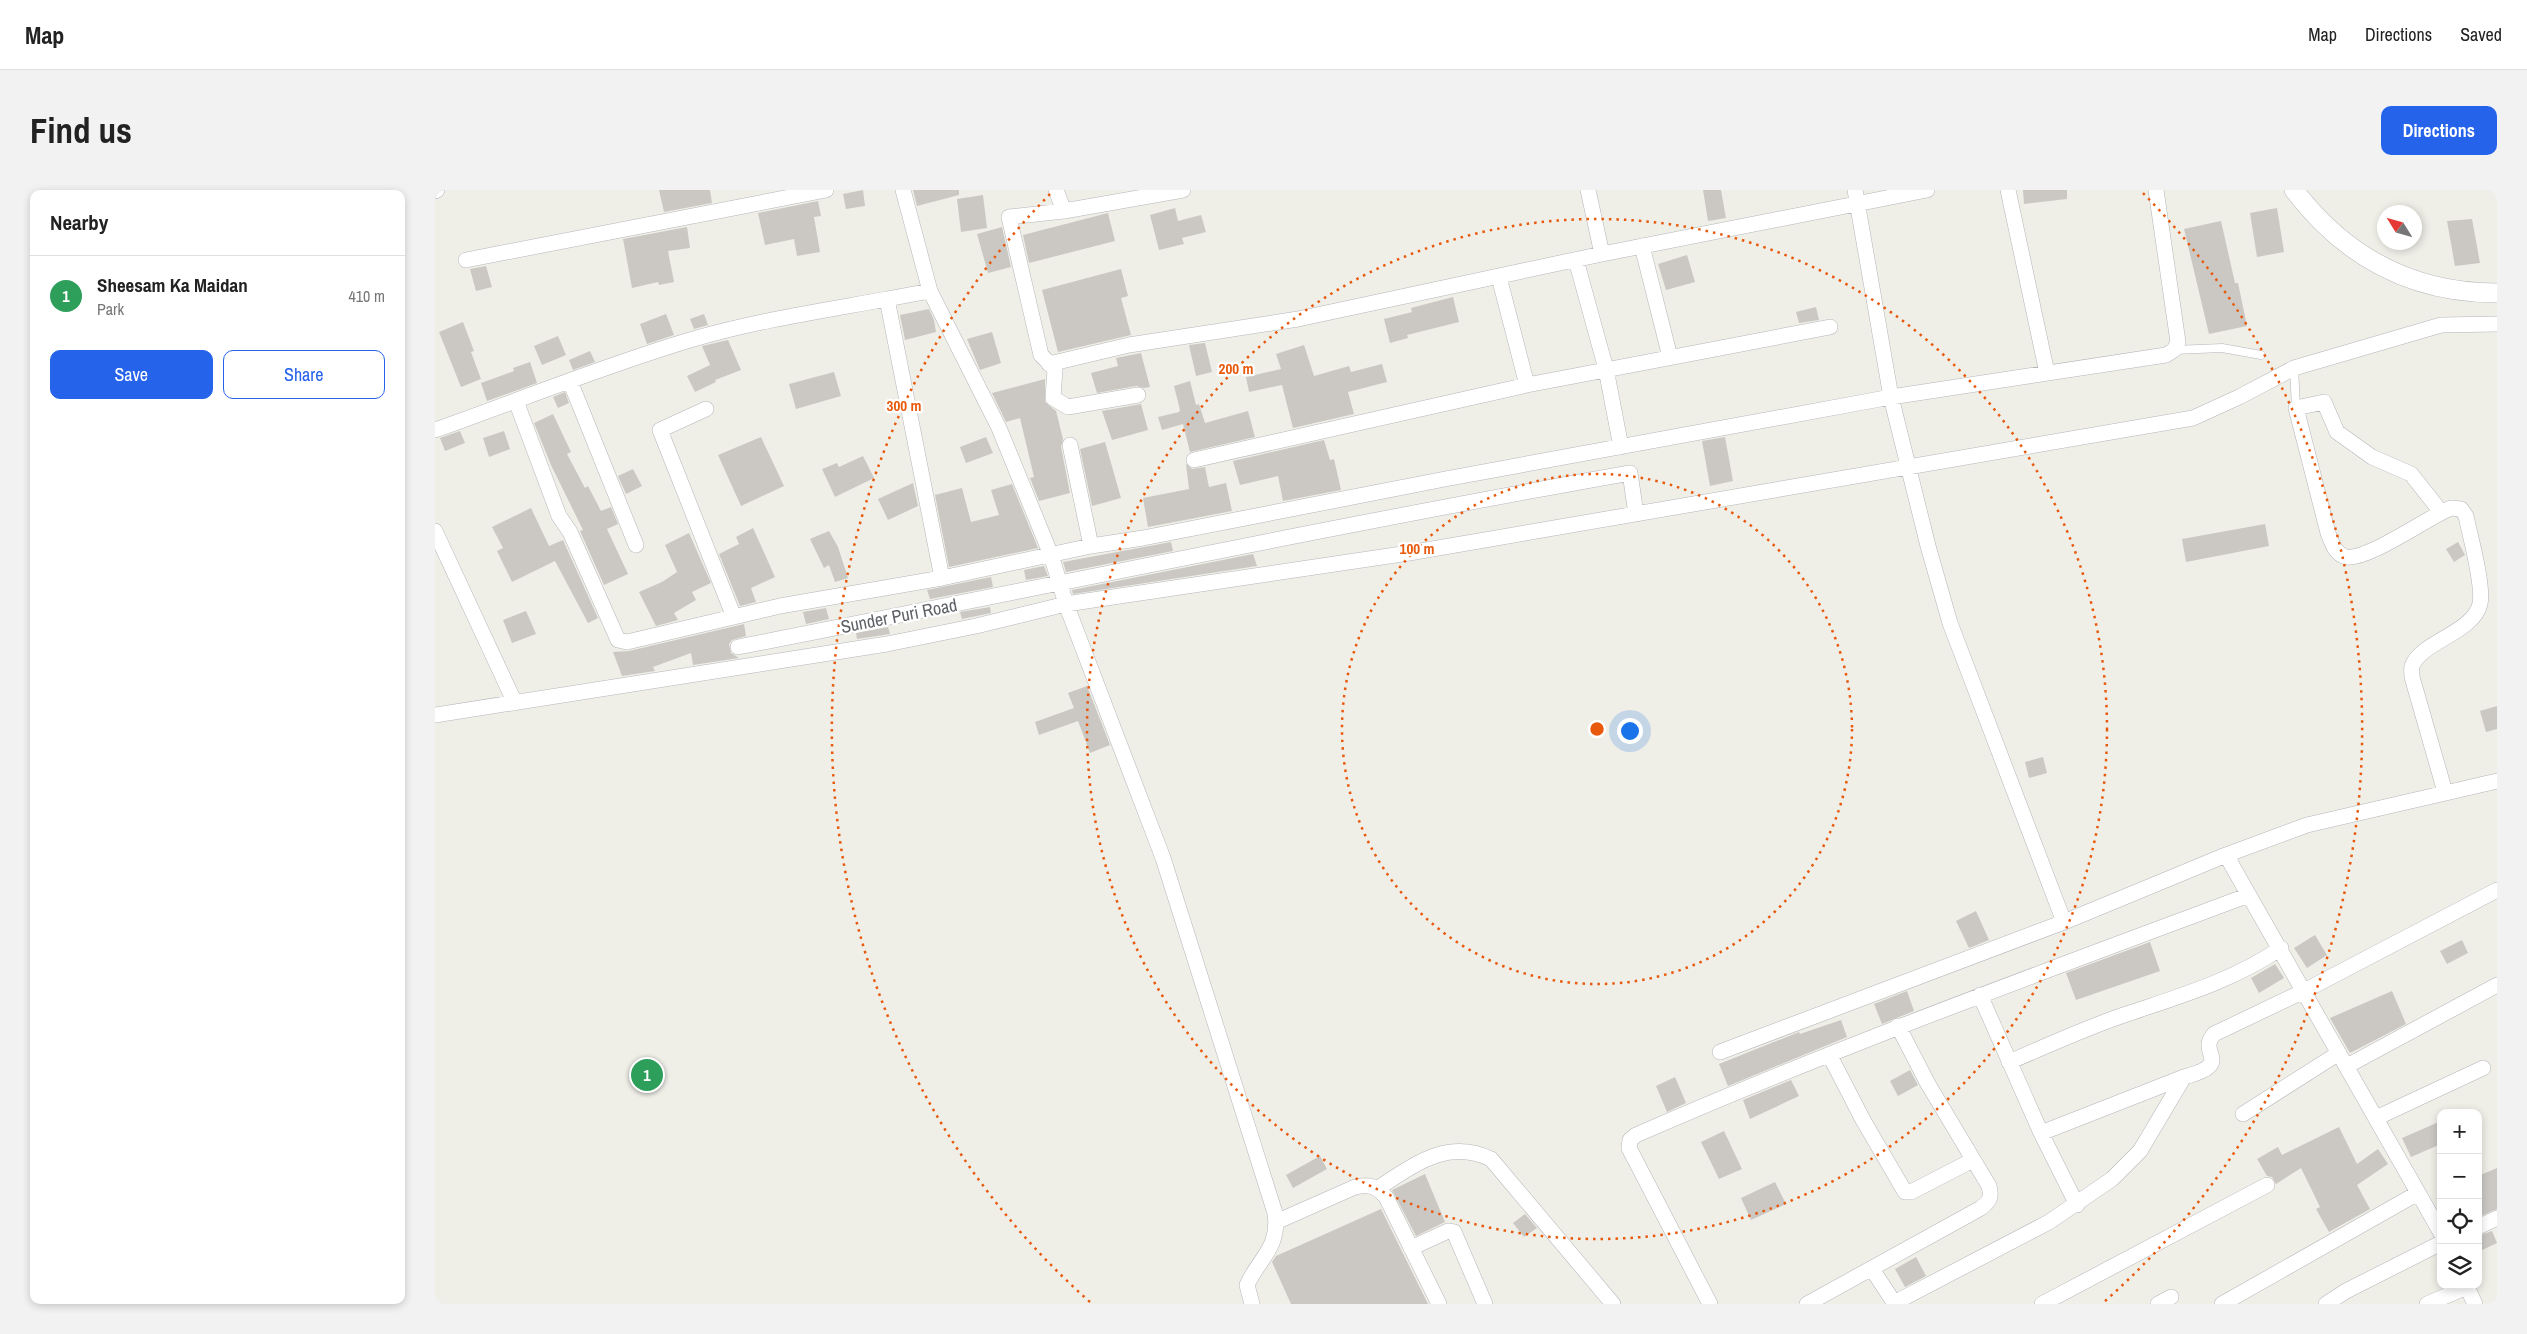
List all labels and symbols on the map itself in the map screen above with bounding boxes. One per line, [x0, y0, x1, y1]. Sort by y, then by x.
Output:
north arrow [2377, 205, 2422, 250]
text: 200 m [1219, 358, 1253, 379]
text: 300 m [887, 395, 921, 416]
text: 100 m [1400, 538, 1434, 559]
street label: Sunder Puri Road [839, 592, 959, 639]
your location [1617, 718, 1643, 744]
centre of rings [1588, 720, 1606, 738]
pin: 1 [631, 1056, 663, 1094]

